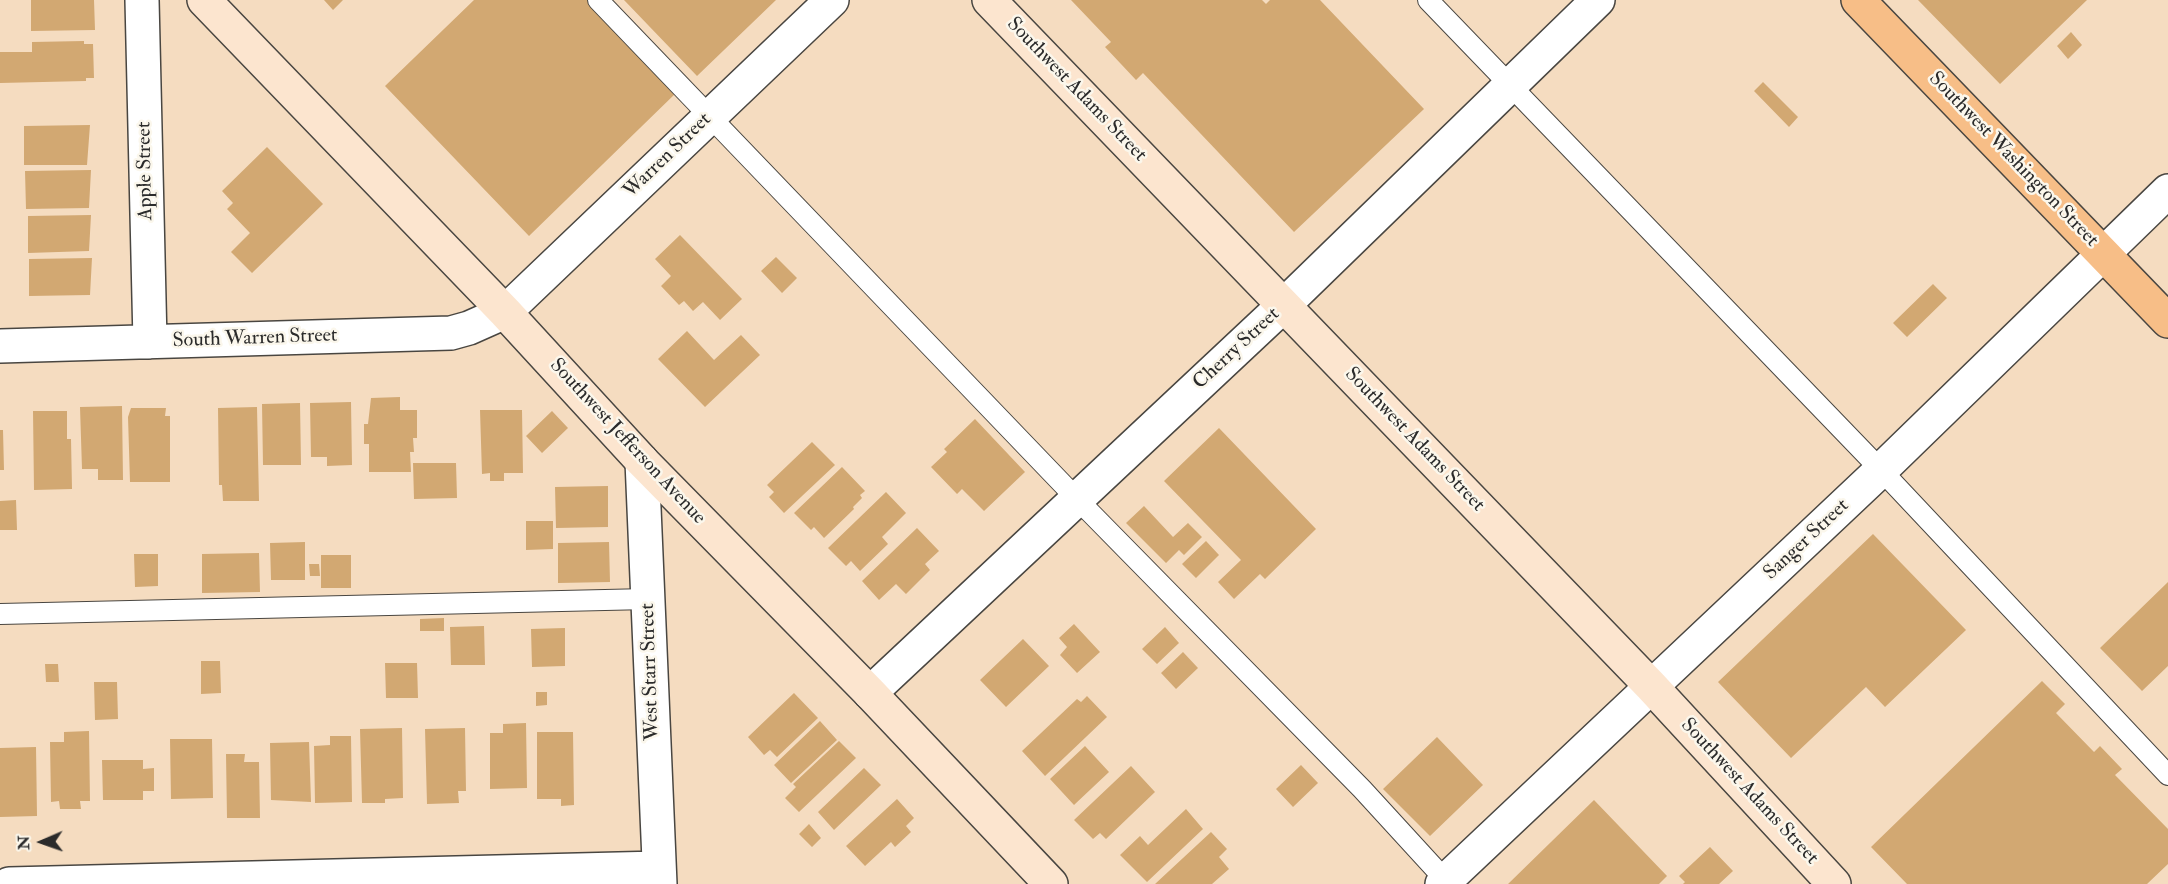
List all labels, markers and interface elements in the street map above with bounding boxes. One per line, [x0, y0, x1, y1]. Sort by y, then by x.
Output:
street label: Southwest Adams Street [1001, 13, 1151, 167]
street label: Southwest Washington Street [1923, 67, 2103, 253]
street label: Warren Street [619, 108, 717, 204]
street label: Apple Street [133, 121, 159, 221]
street label: Cherry Street [1189, 303, 1285, 395]
street label: South Warren Street [172, 324, 338, 354]
street label: Southwest Jefferson Avenue [544, 354, 710, 530]
street label: Southwest Adams Street [1339, 363, 1489, 517]
street label: Sanger Street [1759, 494, 1855, 586]
street label: West Starr Street [637, 603, 665, 741]
street label: Southwest Adams Street [1675, 714, 1823, 870]
north arrow [12, 812, 72, 872]
text: N [14, 835, 34, 850]

